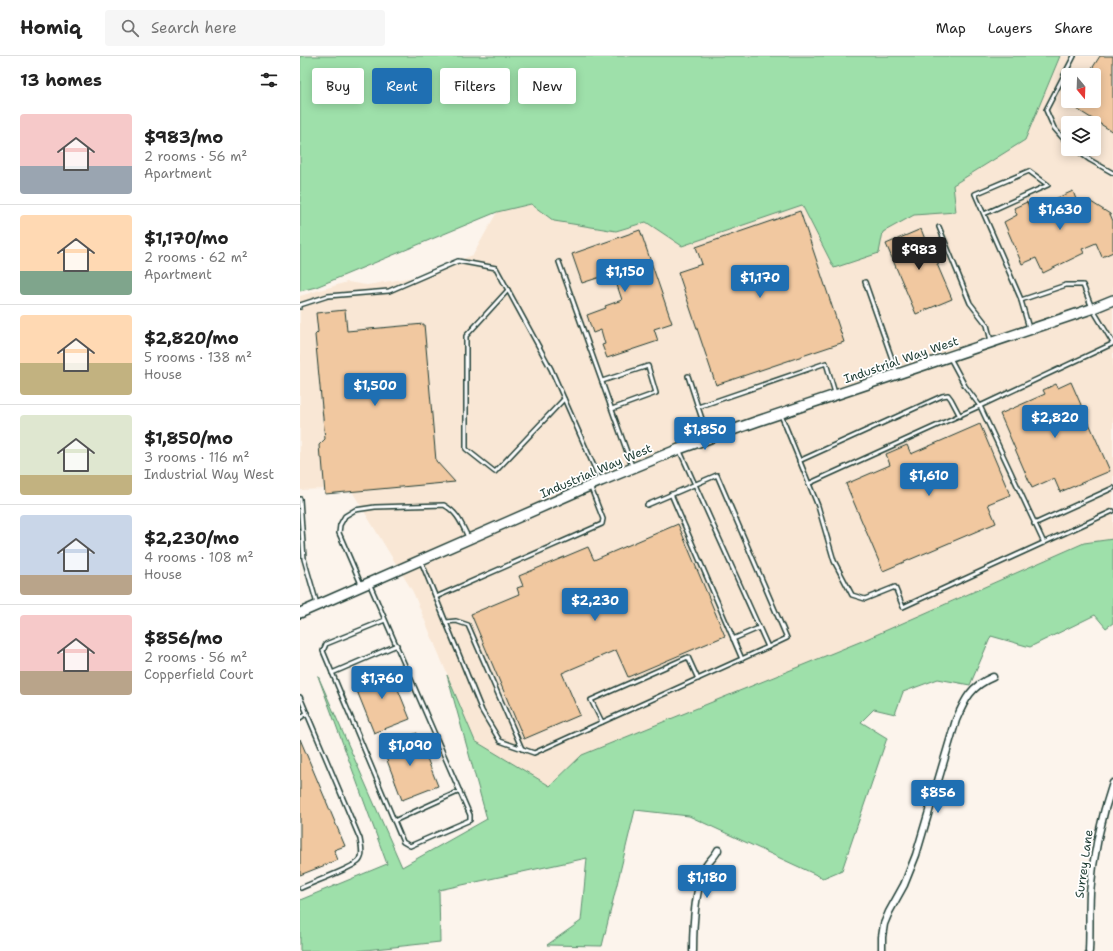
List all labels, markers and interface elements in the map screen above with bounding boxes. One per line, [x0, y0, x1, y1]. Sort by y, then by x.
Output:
search box [105, 10, 385, 46]
text: Homiq [20, 15, 81, 40]
icon: search [119, 17, 141, 39]
text: Search here [151, 18, 237, 38]
text: Map [936, 19, 966, 37]
text: Layers [988, 19, 1032, 37]
text: Share [1054, 19, 1093, 37]
chip: Buy [312, 68, 364, 104]
chip: Rent [372, 68, 432, 104]
chip: Filters [440, 68, 510, 104]
chip: New [518, 68, 576, 104]
north arrow [1061, 68, 1101, 108]
map controls [1061, 68, 1101, 156]
text: 13 homes [20, 69, 102, 91]
icon: filters [258, 69, 280, 91]
button: layers [1061, 116, 1101, 156]
text: $983/mo [144, 126, 223, 148]
icon: home [52, 130, 100, 178]
text: 2 rooms · 56 m² [144, 148, 247, 165]
text: Apartment [144, 165, 212, 182]
pin: $1,630 [1027, 197, 1093, 231]
text: $1,630 [1038, 201, 1082, 218]
text: $1,170/mo [144, 227, 229, 249]
icon: home [52, 231, 100, 279]
pin: $983 [895, 237, 943, 271]
text: $983 [901, 241, 937, 258]
text: 2 rooms · 62 m² [144, 249, 248, 266]
pin: $1,150 [592, 259, 658, 293]
text: $1,150 [605, 263, 645, 280]
pin: $1,170 [727, 265, 793, 299]
text: Apartment [144, 266, 212, 283]
text: $1,170 [740, 269, 780, 286]
text: $2,820/mo [144, 327, 239, 349]
icon: home [52, 331, 100, 379]
street label: Industrial Way West [842, 333, 960, 387]
text: 5 rooms · 138 m² [144, 349, 252, 366]
text: House [144, 366, 182, 383]
pin: $1,500 [342, 373, 408, 407]
text: $1,500 [353, 377, 397, 394]
pin: $2,820 [1022, 405, 1088, 439]
text: $2,820 [1031, 409, 1079, 426]
pin: $1,850 [672, 417, 738, 451]
text: $1,850 [683, 421, 727, 438]
text: $1,850/mo [144, 427, 233, 449]
icon: home [52, 431, 100, 479]
street label: Industrial Way West [538, 440, 654, 502]
text: 3 rooms · 116 m² [144, 449, 250, 466]
pin: $1,610 [896, 463, 962, 497]
text: Industrial Way West [144, 466, 274, 483]
text: $1,610 [909, 467, 949, 484]
text: $2,230/mo [144, 527, 239, 549]
icon: home [52, 531, 100, 579]
text: 4 rooms · 108 m² [144, 549, 254, 566]
text: House [144, 566, 182, 583]
pin: $2,230 [562, 588, 628, 622]
text: $2,230 [571, 592, 619, 609]
text: $856/mo [144, 627, 223, 649]
icon: home [52, 631, 100, 679]
text: 2 rooms · 56 m² [144, 649, 247, 666]
text: Copperfield Court [144, 666, 254, 683]
pin: $1,760 [349, 666, 415, 700]
text: $1,760 [360, 670, 404, 687]
pin: $1,090 [377, 733, 443, 767]
text: $1,090 [388, 737, 432, 754]
pin: $856 [914, 780, 962, 814]
text: $856 [920, 784, 956, 801]
street label: Surrey Lane [1071, 828, 1097, 899]
pin: $1,180 [674, 865, 740, 899]
text: $1,180 [687, 869, 727, 886]

